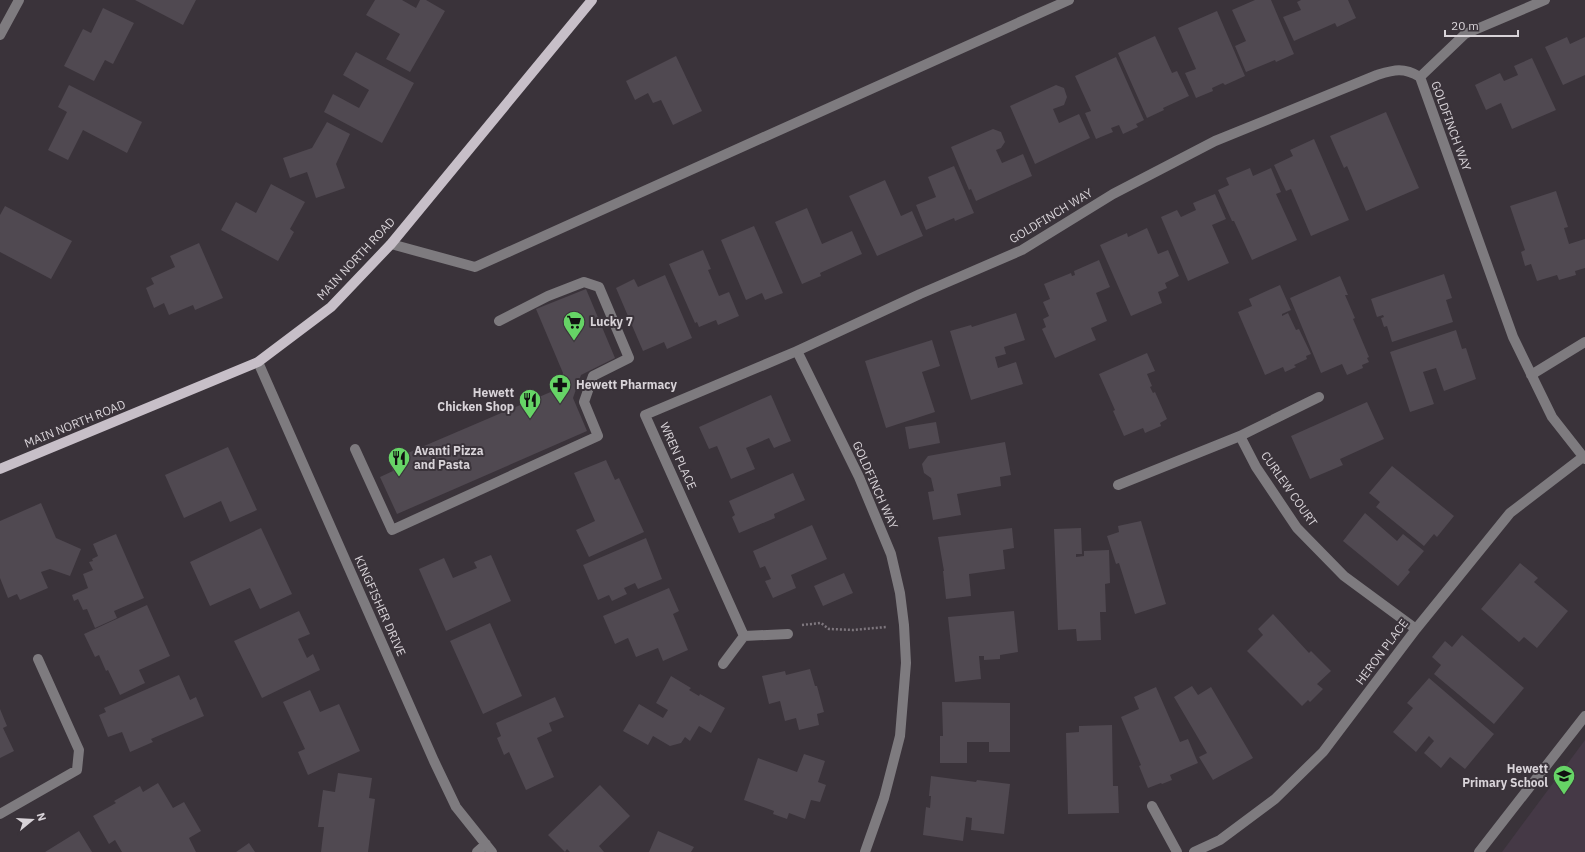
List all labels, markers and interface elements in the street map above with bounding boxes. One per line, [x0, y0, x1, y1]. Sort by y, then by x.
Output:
scale bar [1445, 12, 1518, 38]
text: 20 m [1451, 18, 1479, 33]
street label: GOLDFINCH WAY [1428, 79, 1475, 173]
street label: GOLDFINCH WAY [1006, 185, 1095, 246]
street label: MAIN NORTH ROAD [313, 214, 398, 303]
supermarket icon: Lucky 7 [561, 309, 587, 342]
place label: Lucky 7 [590, 314, 633, 329]
pharmacy icon: Hewett Pharmacy [547, 372, 573, 405]
place label: Hewett Pharmacy [576, 377, 678, 392]
place label: Hewett Chicken Shop [437, 385, 514, 414]
restaurant icon: Hewett Chicken Shop [517, 387, 543, 420]
street label: MAIN NORTH ROAD [22, 396, 128, 451]
street label: WREN PLACE [657, 420, 700, 492]
street label: GOLDFINCH WAY [849, 439, 902, 531]
place label: Avanti Pizza and Pasta [414, 443, 484, 472]
restaurant icon: Avanti Pizza and Pasta [386, 445, 412, 478]
street label: CURLEW COURT [1258, 448, 1321, 529]
street label: KINGFISHER DRIVE [352, 553, 409, 658]
street label: HERON PLACE [1352, 616, 1411, 687]
place label: Hewett Primary School [1462, 761, 1548, 790]
school or university icon: Hewett Primary School [1551, 763, 1577, 796]
north arrow [12, 800, 52, 840]
text: N [34, 811, 49, 823]

